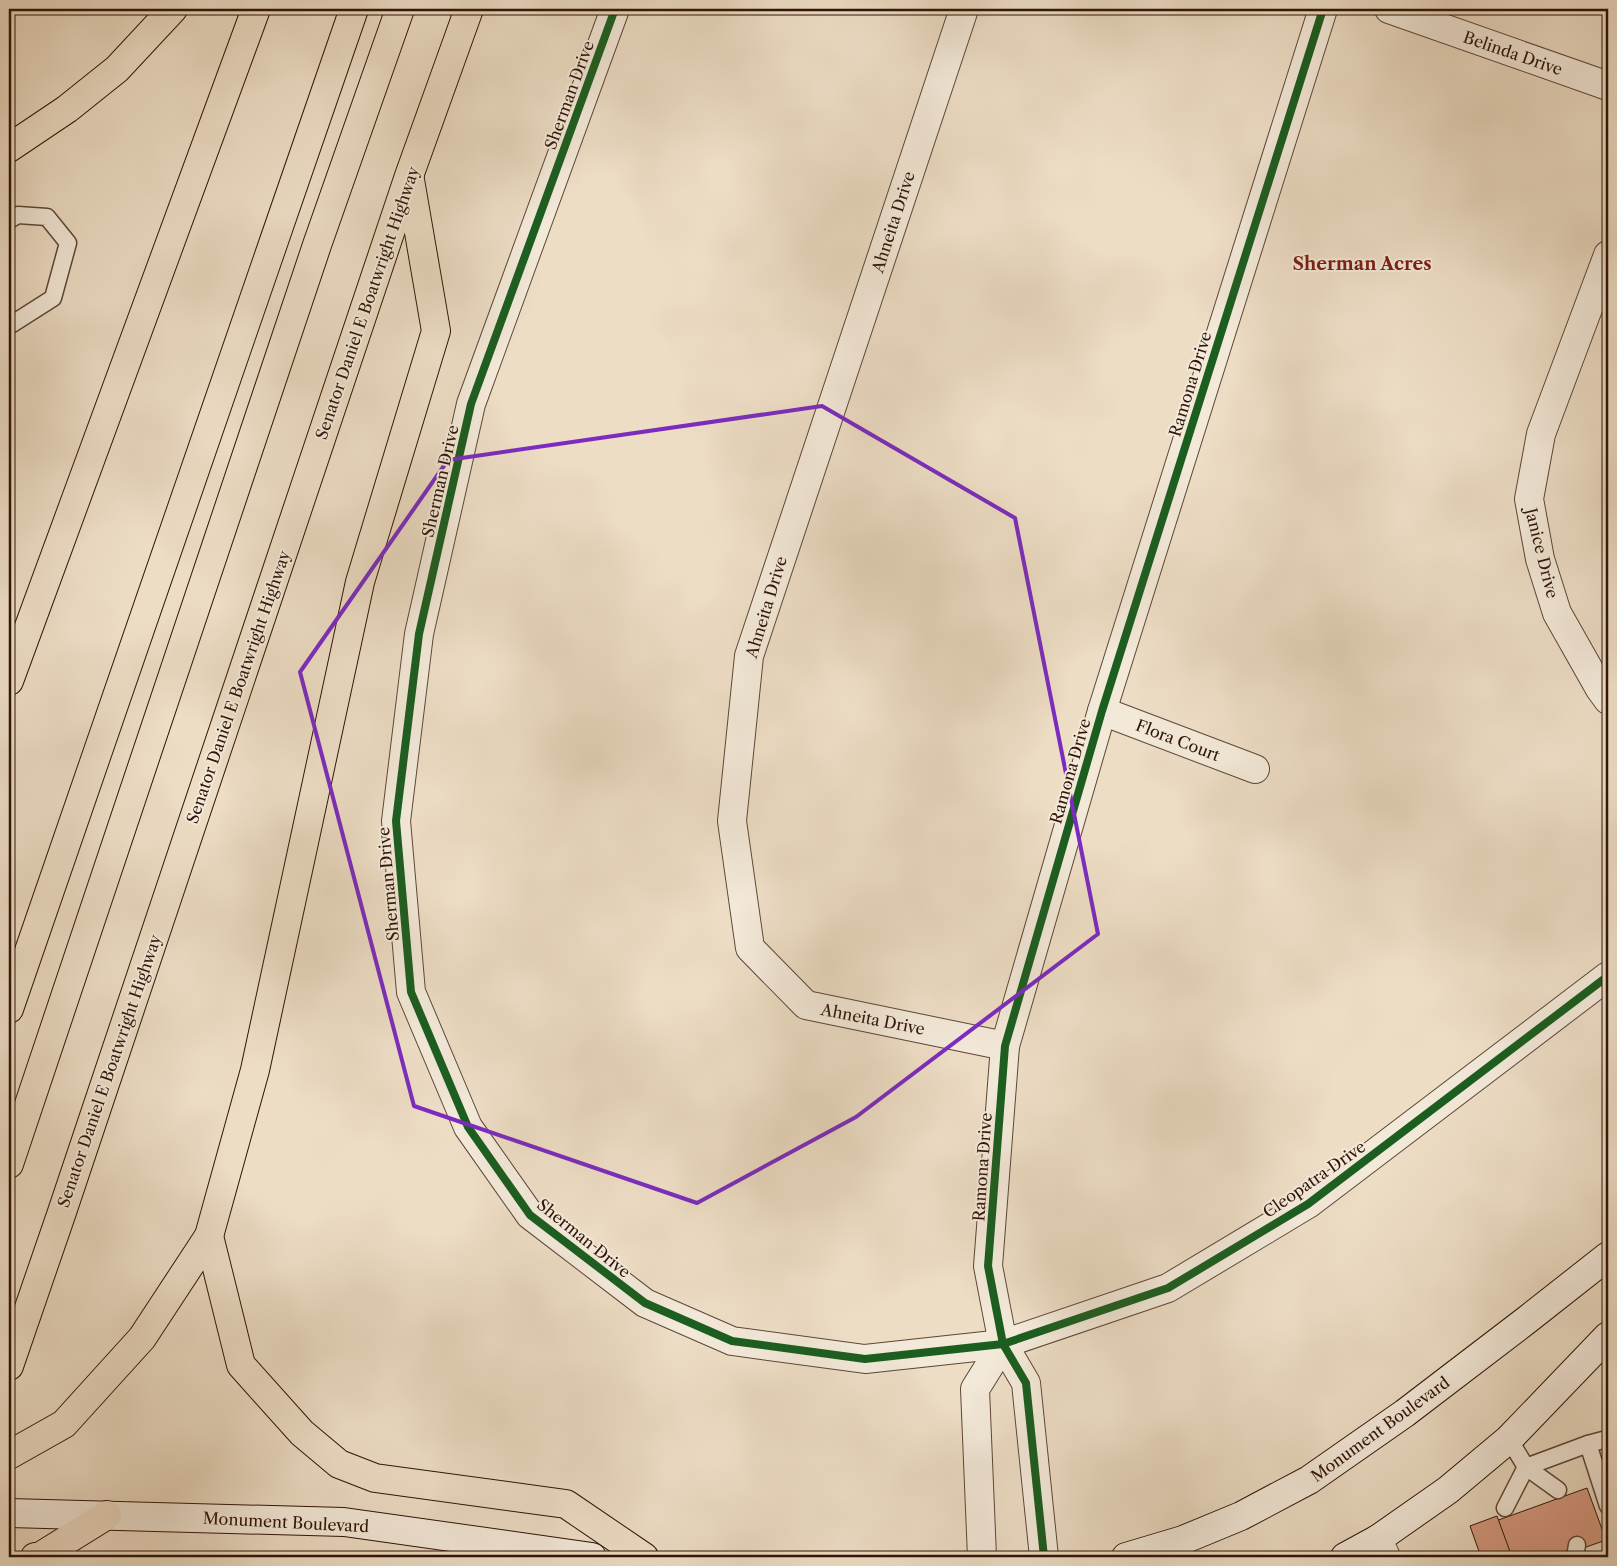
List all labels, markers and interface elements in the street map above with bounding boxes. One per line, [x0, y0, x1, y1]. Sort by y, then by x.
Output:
street label: Belinda Drive [1461, 27, 1565, 79]
street label: Sherman Drive [540, 38, 598, 152]
street label: Senator Daniel E Boatwright Highway [311, 163, 424, 442]
street label: Ahneita Drive [867, 169, 919, 276]
district label: Sherman Acres [1292, 253, 1432, 275]
street label: Ramona Drive [1165, 329, 1215, 439]
street label: Sherman Drive [417, 423, 463, 539]
street label: Janice Drive [1520, 503, 1563, 600]
street label: Senator Daniel E Boatwright Highway [182, 547, 295, 826]
street label: Ahneita Drive [741, 554, 791, 661]
street label: Flora Court [1133, 715, 1223, 765]
street label: Ramona Drive [1045, 716, 1095, 826]
street label: Sherman Drive [373, 826, 403, 942]
street label: Senator Daniel E Boatwright Highway [53, 931, 166, 1210]
street label: Ahneita Drive [818, 999, 927, 1039]
street label: Ramona Drive [968, 1112, 996, 1222]
street label: Cleopatra Drive [1259, 1136, 1369, 1222]
street label: Sherman Drive [533, 1194, 635, 1282]
street label: Monument Boulevard [1307, 1372, 1453, 1486]
street label: Monument Boulevard [202, 1508, 370, 1536]

